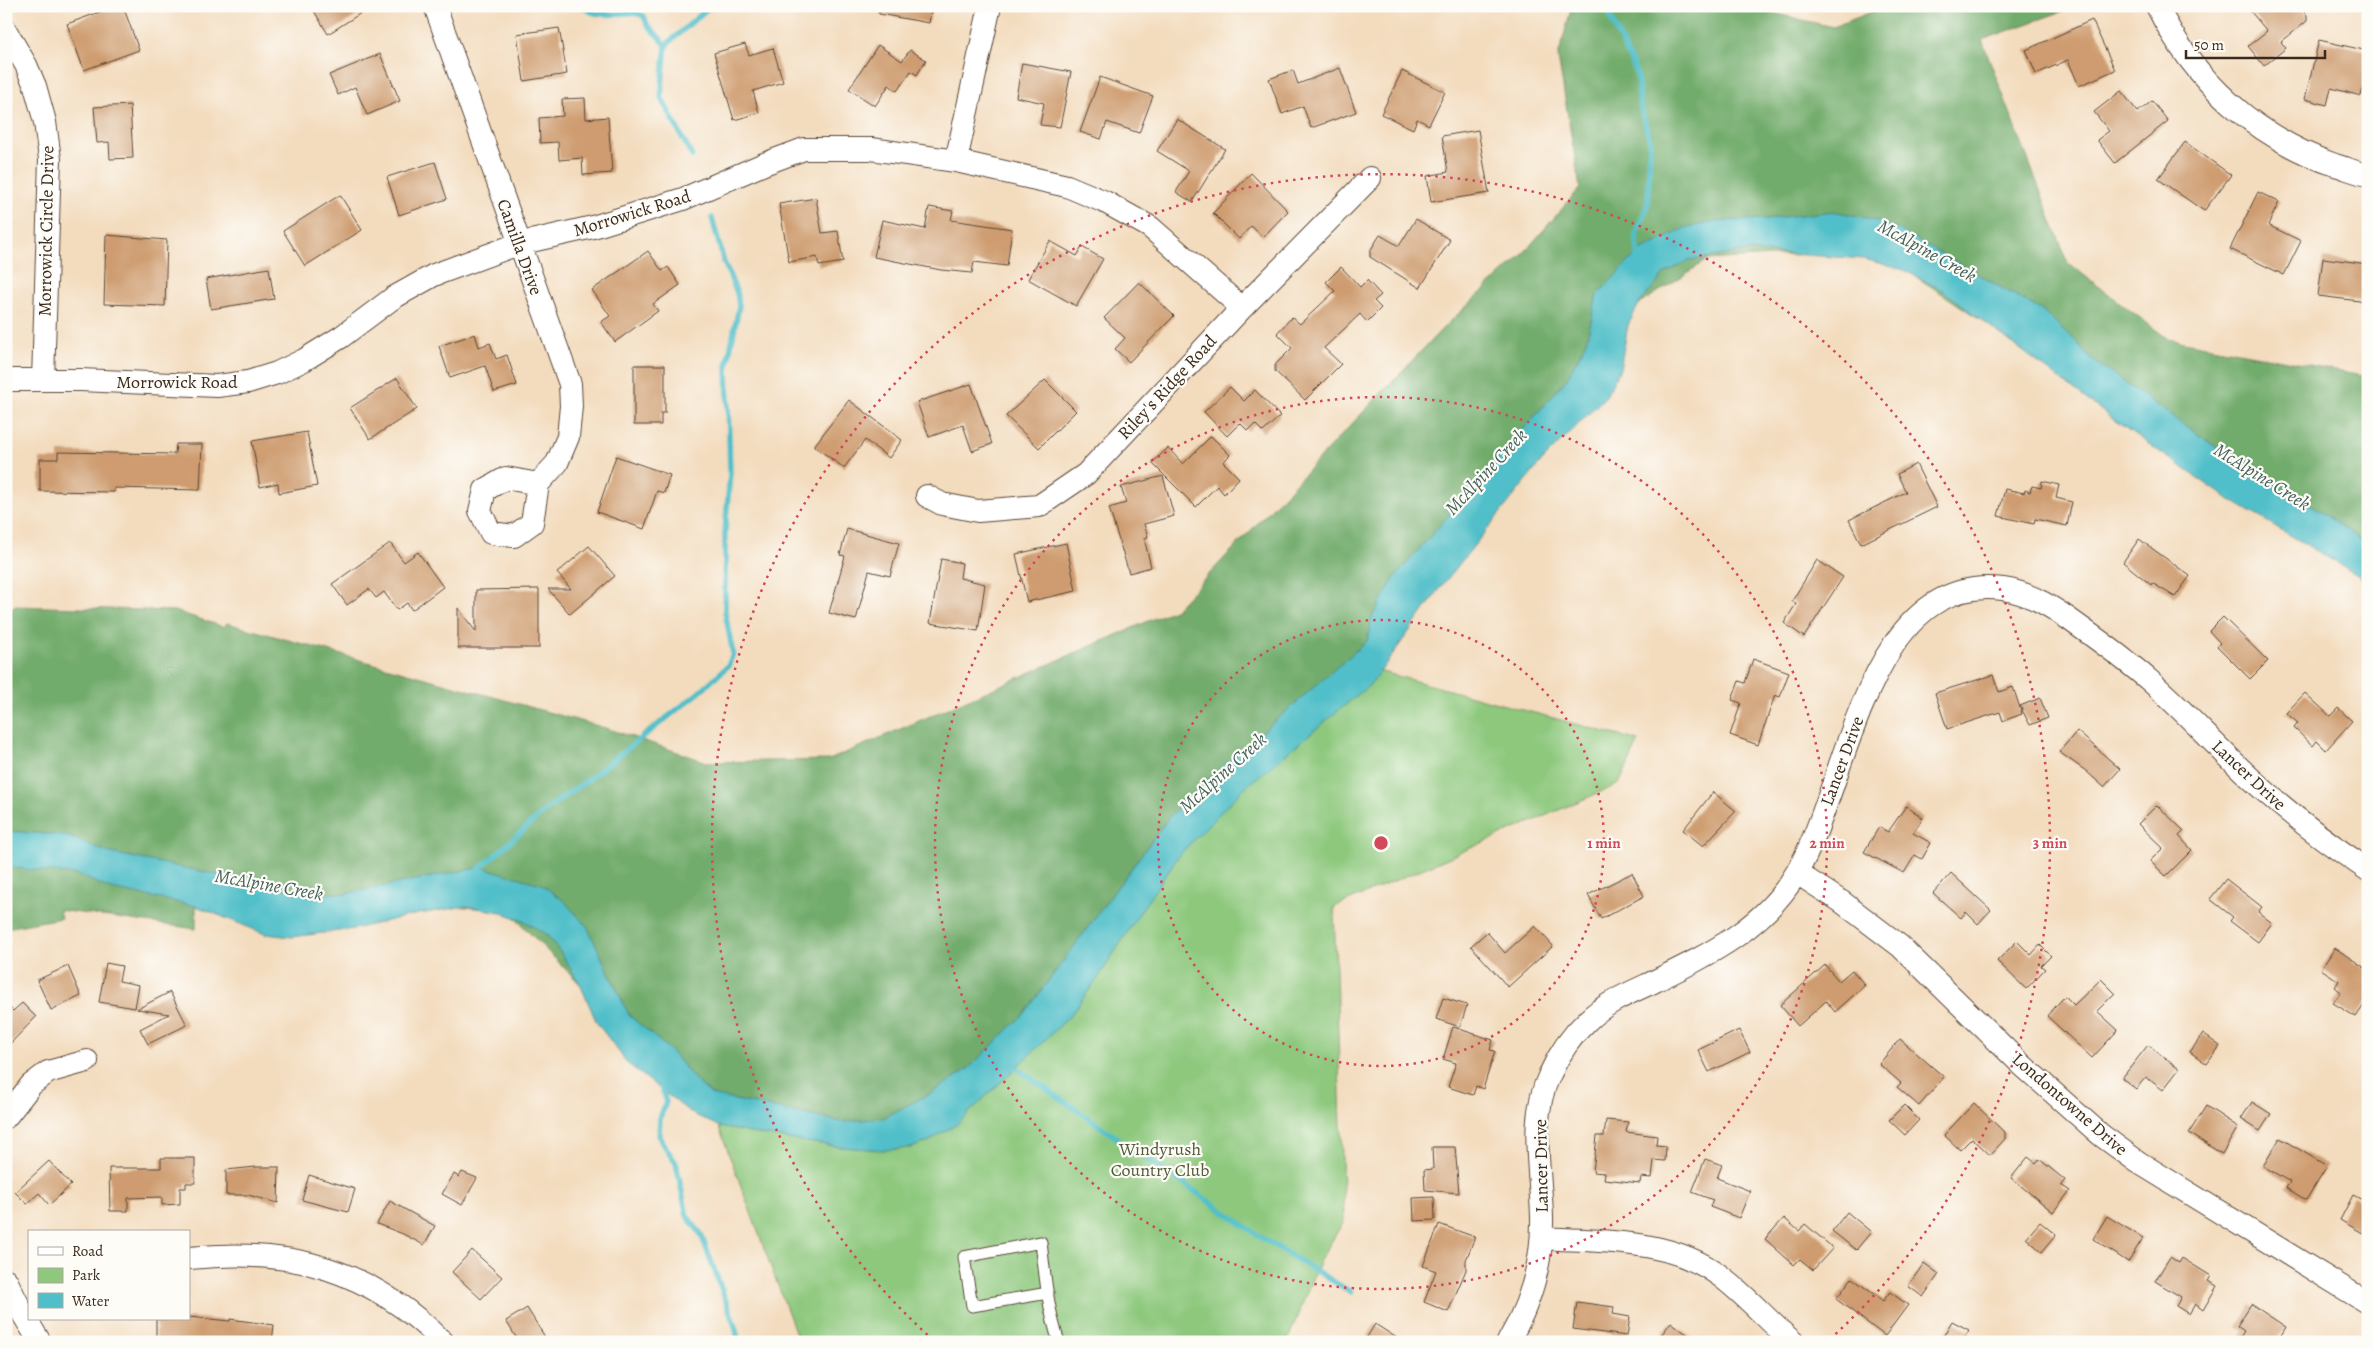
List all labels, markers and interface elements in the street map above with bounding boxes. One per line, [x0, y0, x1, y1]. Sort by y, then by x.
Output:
scale bar [2186, 28, 2325, 60]
text: 50 m [2194, 35, 2224, 55]
street label: Morrowick Circle Drive [33, 145, 59, 317]
street label: Morrowick Road [570, 184, 694, 242]
street label: Camilla Drive [491, 196, 549, 298]
water label: McAlpine Creek [1873, 213, 1981, 289]
street label: Riley's Ridge Road [1112, 329, 1222, 445]
street label: Morrowick Road [116, 370, 238, 394]
water label: McAlpine Creek [1439, 423, 1533, 521]
water label: McAlpine Creek [2209, 437, 2315, 517]
street label: Lancer Drive [1815, 713, 1869, 809]
water label: McAlpine Creek [1174, 727, 1272, 819]
street label: Lancer Drive [2207, 734, 2291, 816]
text: 1 min [1587, 833, 1621, 853]
text: 2 min [1809, 833, 1845, 853]
text: 3 min [2033, 833, 2068, 853]
centre of rings [1372, 834, 1390, 852]
water label: McAlpine Creek [213, 863, 325, 907]
street label: Londontowne Drive [2007, 1047, 2133, 1161]
street label: Lancer Drive [1528, 1119, 1554, 1213]
park label: Windyrush Country Club [1111, 1137, 1209, 1182]
legend [28, 1230, 190, 1320]
text: Road [72, 1241, 104, 1261]
text: Park [72, 1265, 101, 1285]
text: Water [71, 1291, 109, 1311]

